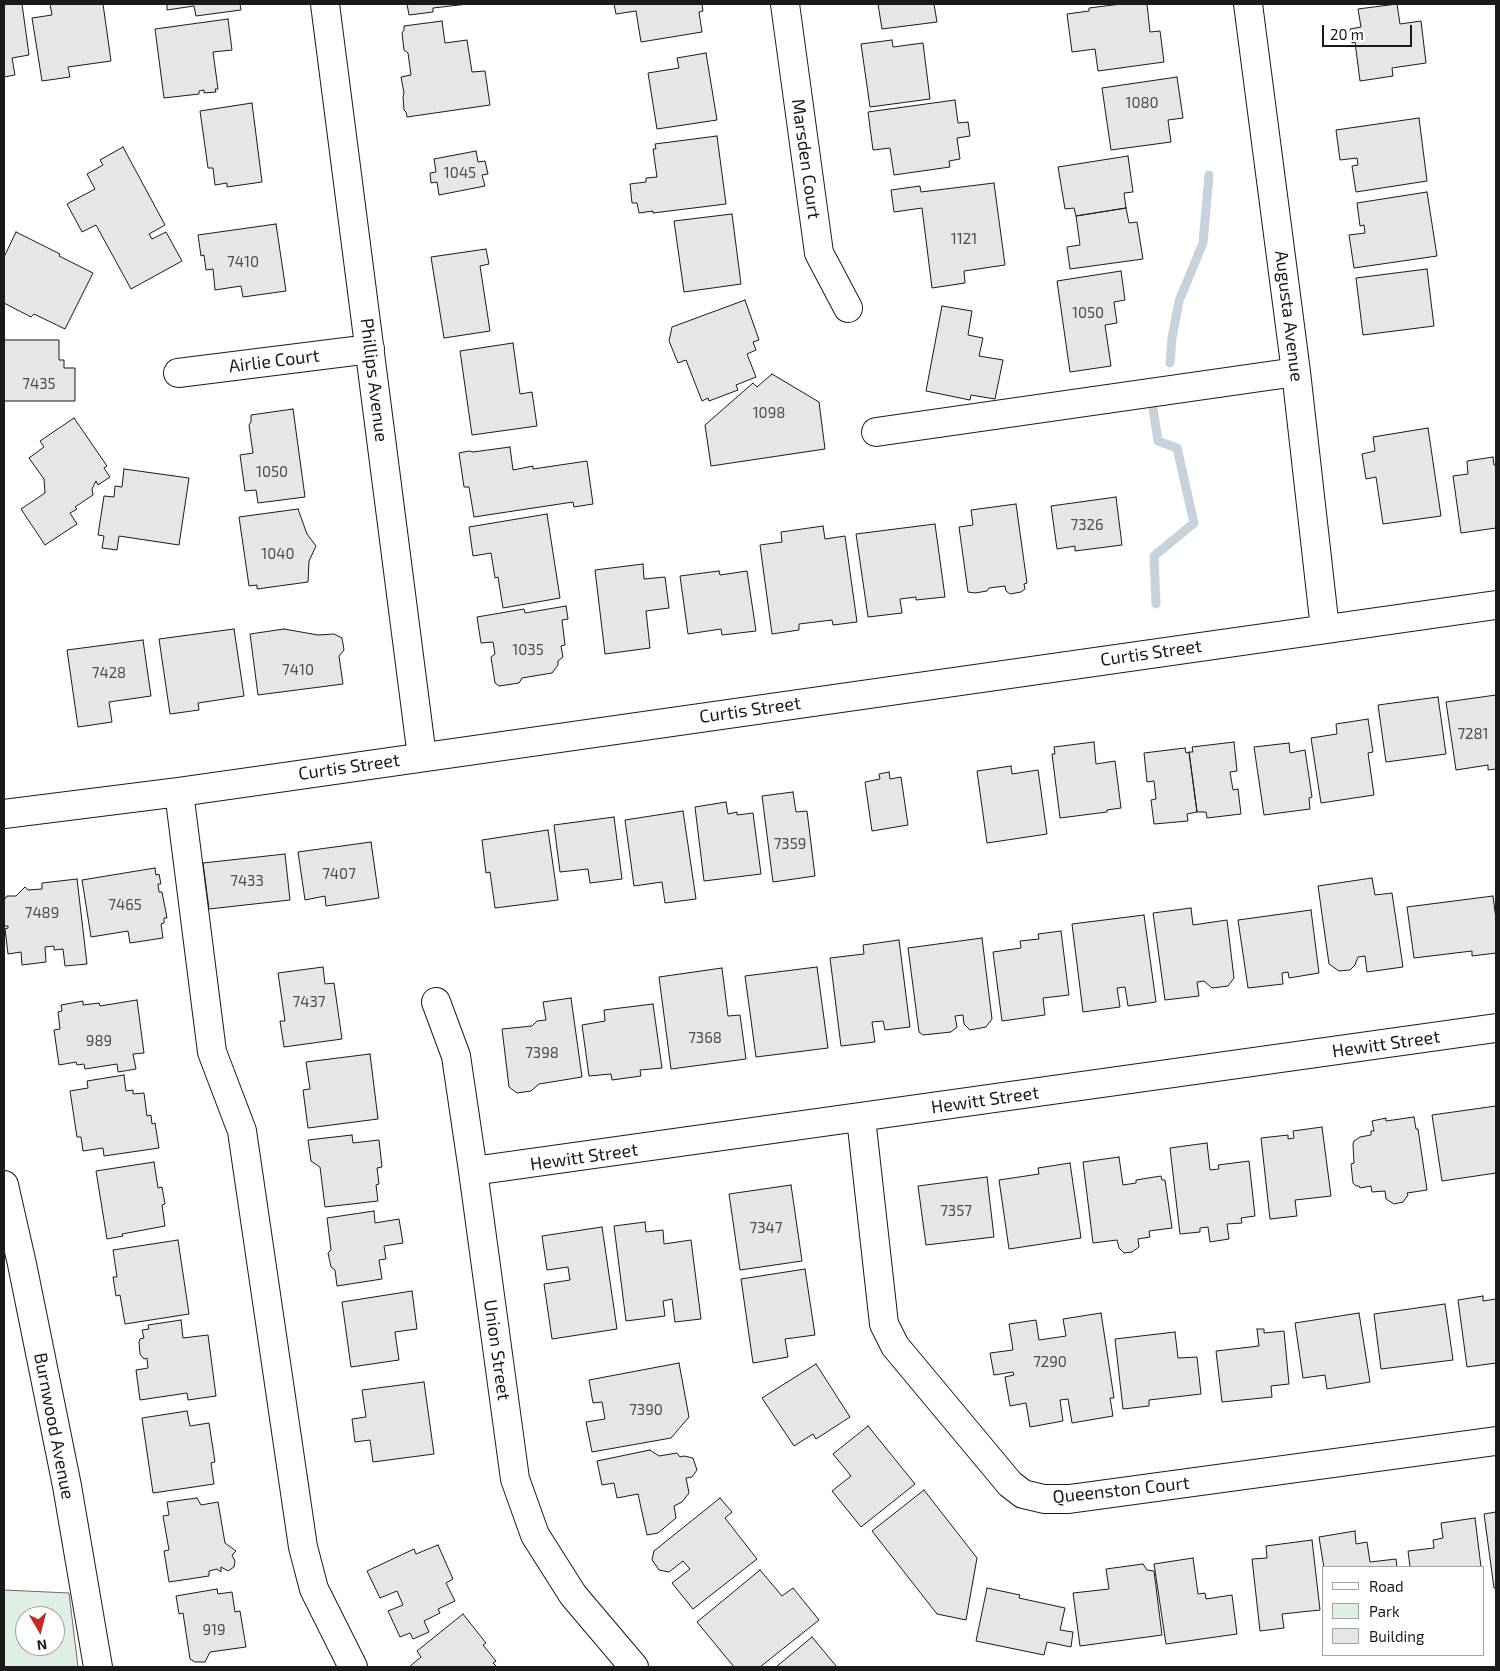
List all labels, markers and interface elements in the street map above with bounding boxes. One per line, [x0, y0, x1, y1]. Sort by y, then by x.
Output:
scale bar [1325, 15, 1415, 47]
text: 20 m [1330, 25, 1364, 43]
house number: 1080 [1125, 94, 1159, 112]
street label: Marsden Court [787, 97, 825, 221]
house number: 1045 [444, 164, 476, 182]
house number: 1121 [951, 230, 977, 248]
street label: Augusta Avenue [1270, 249, 1308, 383]
house number: 7410 [227, 253, 259, 271]
house number: 1050 [1072, 304, 1104, 322]
street label: Phillips Avenue [356, 317, 392, 443]
street label: Airlie Court [227, 345, 321, 377]
house number: 7435 [22, 375, 56, 393]
house number: 1098 [753, 404, 785, 422]
house number: 1050 [256, 463, 288, 481]
house number: 7326 [1070, 516, 1104, 534]
house number: 1040 [261, 545, 295, 563]
street label: Curtis Street [1099, 635, 1203, 671]
house number: 1035 [512, 641, 544, 659]
house number: 7410 [282, 661, 314, 679]
house number: 7428 [92, 664, 126, 682]
street label: Curtis Street [698, 692, 802, 728]
house number: 7281 [1457, 725, 1489, 743]
street label: Curtis Street [297, 749, 401, 785]
house number: 7359 [774, 835, 806, 853]
house number: 7407 [322, 865, 356, 883]
house number: 7433 [230, 872, 264, 890]
house number: 7465 [108, 896, 142, 914]
house number: 7489 [25, 904, 59, 922]
house number: 7437 [293, 993, 325, 1011]
street label: Hewitt Street [1331, 1026, 1441, 1062]
house number: 7368 [688, 1029, 722, 1047]
house number: 989 [86, 1032, 112, 1050]
house number: 7398 [525, 1044, 559, 1062]
street label: Hewitt Street [930, 1082, 1040, 1118]
street label: Hewitt Street [529, 1139, 639, 1175]
house number: 7357 [940, 1202, 972, 1220]
house number: 7347 [750, 1219, 782, 1237]
street label: Union Street [479, 1298, 515, 1402]
street label: Burnwood Avenue [29, 1351, 79, 1501]
house number: 7290 [1033, 1353, 1067, 1371]
house number: 7390 [629, 1401, 663, 1419]
street label: Queenston Court [1051, 1472, 1191, 1508]
legend [1322, 1566, 1485, 1656]
text: Road [1369, 1577, 1404, 1595]
text: Park [1369, 1602, 1400, 1620]
north arrow [15, 1606, 65, 1656]
house number: 919 [202, 1621, 226, 1639]
text: Building [1369, 1627, 1424, 1645]
text: N [36, 1636, 48, 1654]

